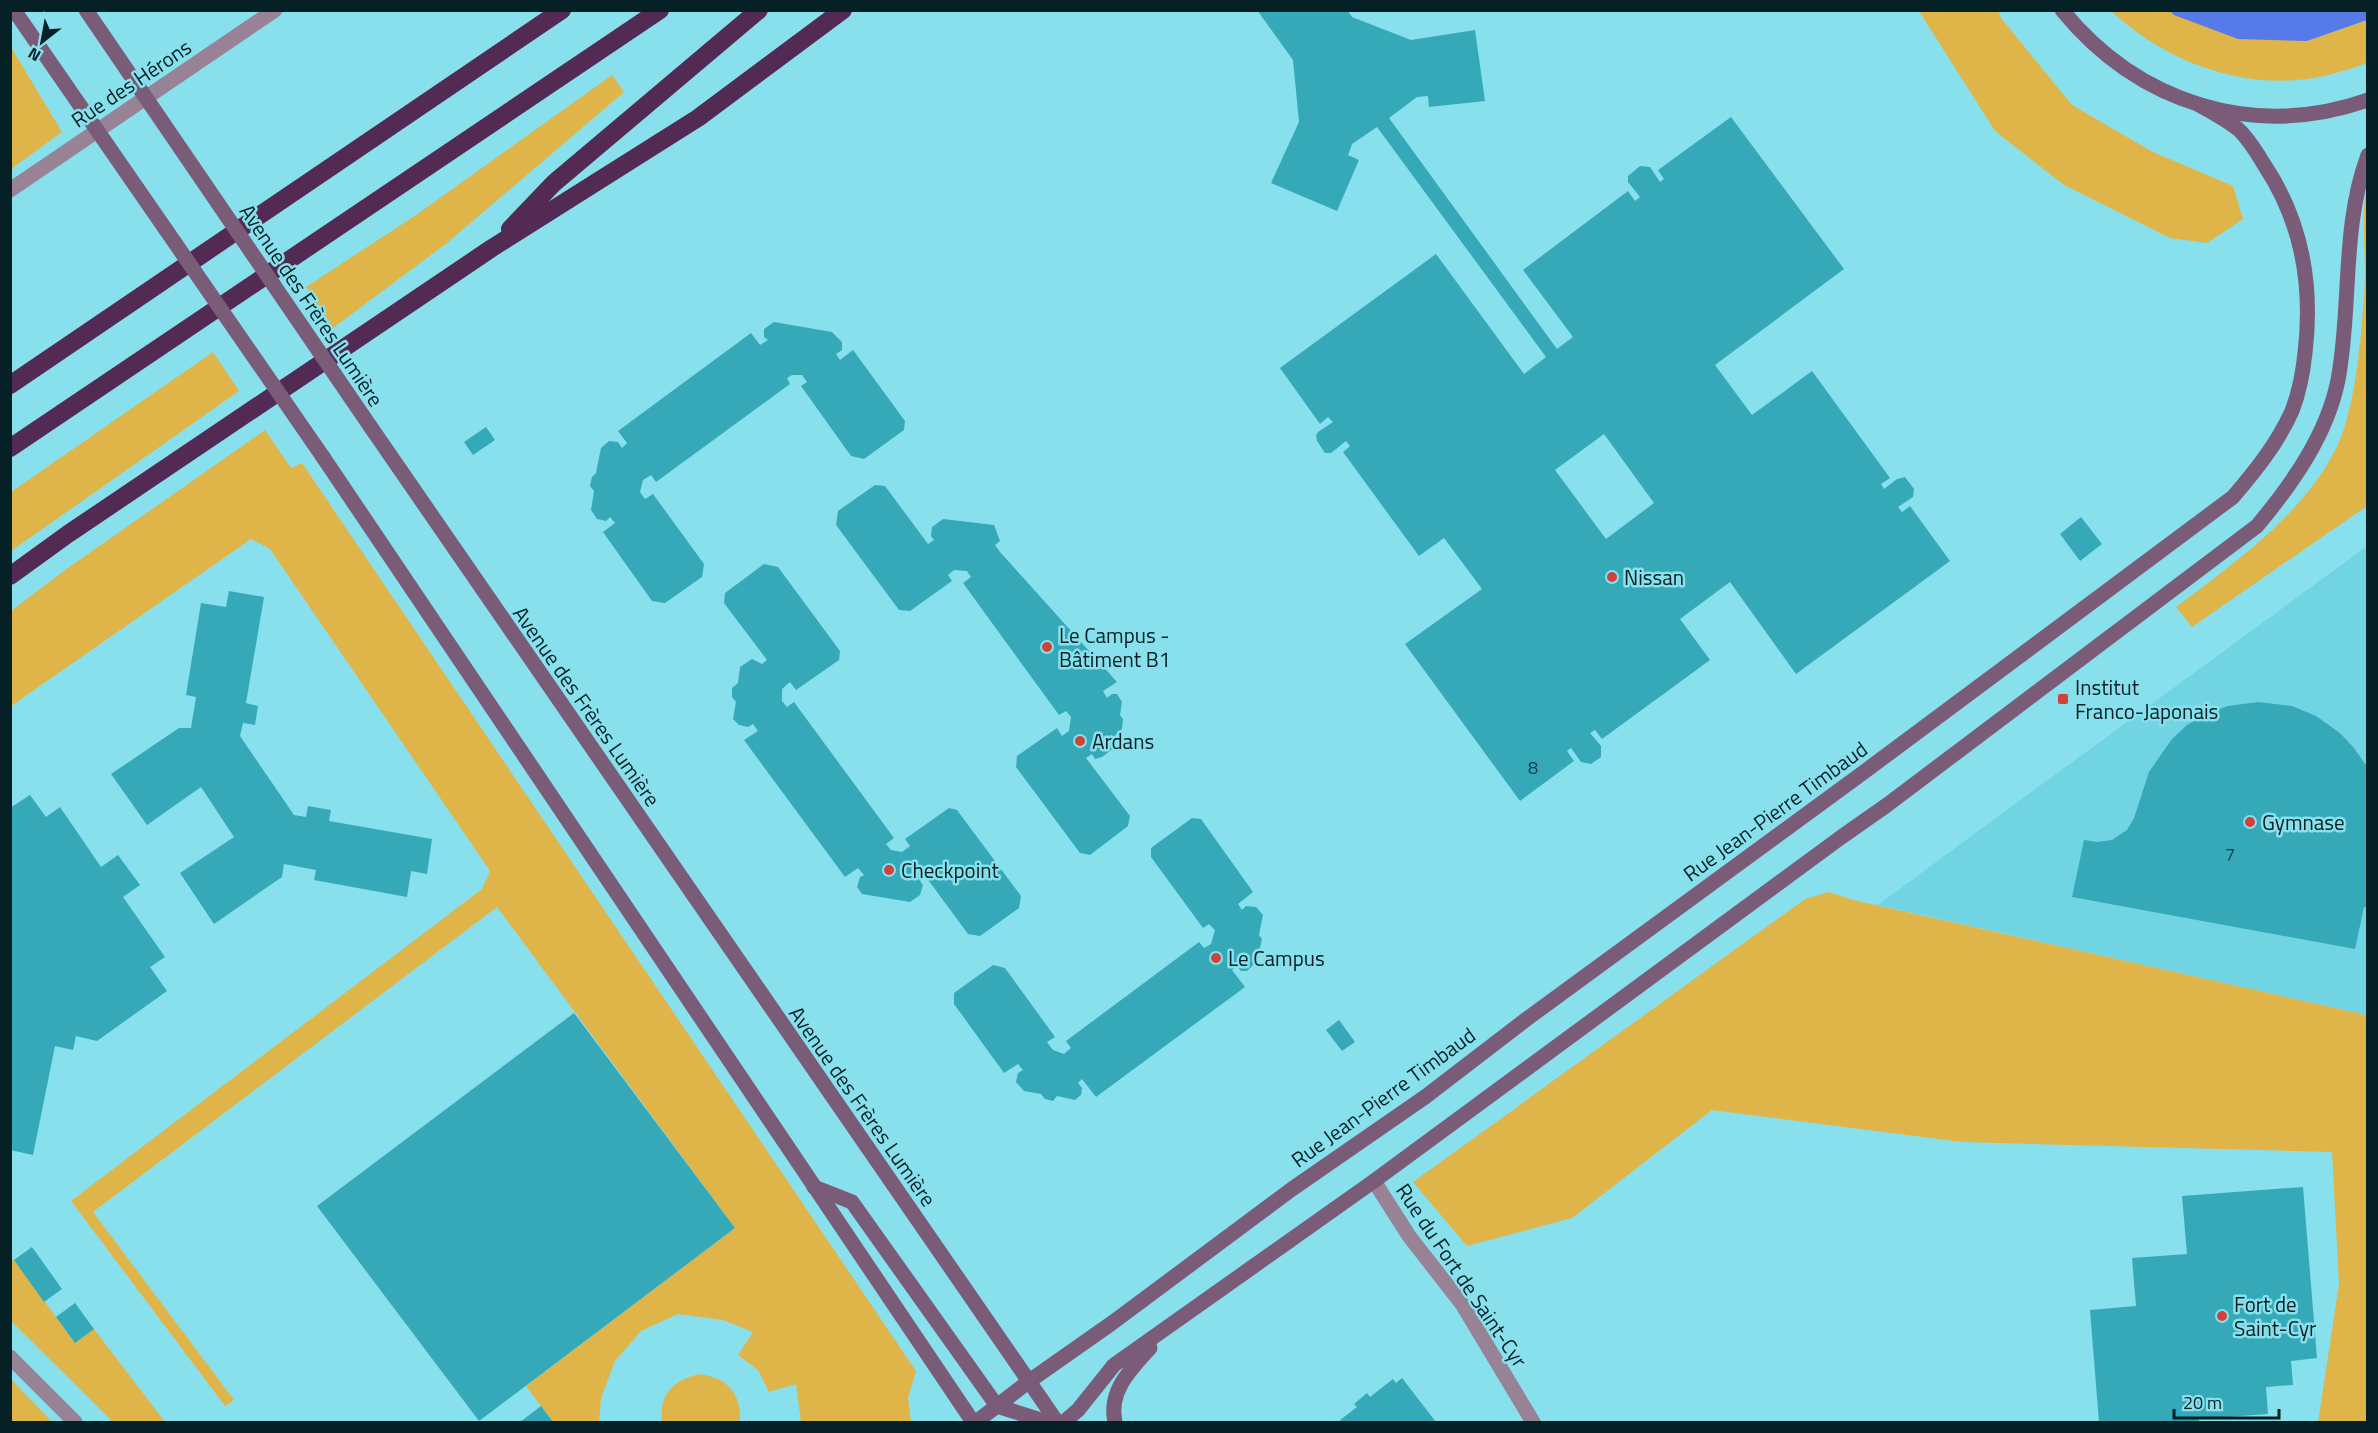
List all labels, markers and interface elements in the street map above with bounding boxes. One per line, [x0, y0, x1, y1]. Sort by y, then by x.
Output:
north arrow [12, 12, 72, 72]
street label: Rue des Hérons [64, 31, 198, 135]
text: N [23, 42, 45, 68]
street label: Avenue des Frères Lumière [232, 197, 392, 413]
place label: Nissan [1624, 561, 1684, 593]
marker: Nissan [1605, 570, 1619, 584]
street label: Avenue des Frères Lumière [506, 599, 668, 813]
place label: Le Campus - Bâtiment B1 [1059, 619, 1171, 675]
marker: Le Campus - Bâtiment B1 [1040, 640, 1054, 654]
place label: Institut Franco-Japonais [2075, 671, 2218, 727]
marker: Institut Franco-Japonais [2056, 692, 2070, 706]
place label: Ardans [1092, 725, 1154, 757]
street label: Rue Jean-Pierre Timbaud [1676, 733, 1874, 889]
marker: Ardans [1073, 734, 1087, 748]
house number: 8 [1528, 754, 1538, 781]
place label: Gymnase [2262, 806, 2345, 838]
marker: Gymnase [2243, 815, 2257, 829]
house number: 7 [2225, 841, 2235, 868]
place label: Checkpoint [901, 854, 999, 886]
marker: Checkpoint [882, 863, 896, 877]
place label: Le Campus [1228, 942, 1325, 974]
marker: Le Campus [1209, 951, 1223, 965]
street label: Avenue des Frères Lumière [782, 999, 944, 1213]
street label: Rue Jean-Pierre Timbaud [1284, 1019, 1482, 1175]
street label: Rue du Fort de Saint-Cyr [1388, 1177, 1536, 1373]
place label: Fort de Saint-Cyr [2234, 1288, 2316, 1344]
marker: Fort de Saint-Cyr [2215, 1309, 2229, 1323]
scale bar [2174, 1382, 2279, 1420]
text: 20 m [2183, 1389, 2222, 1416]

